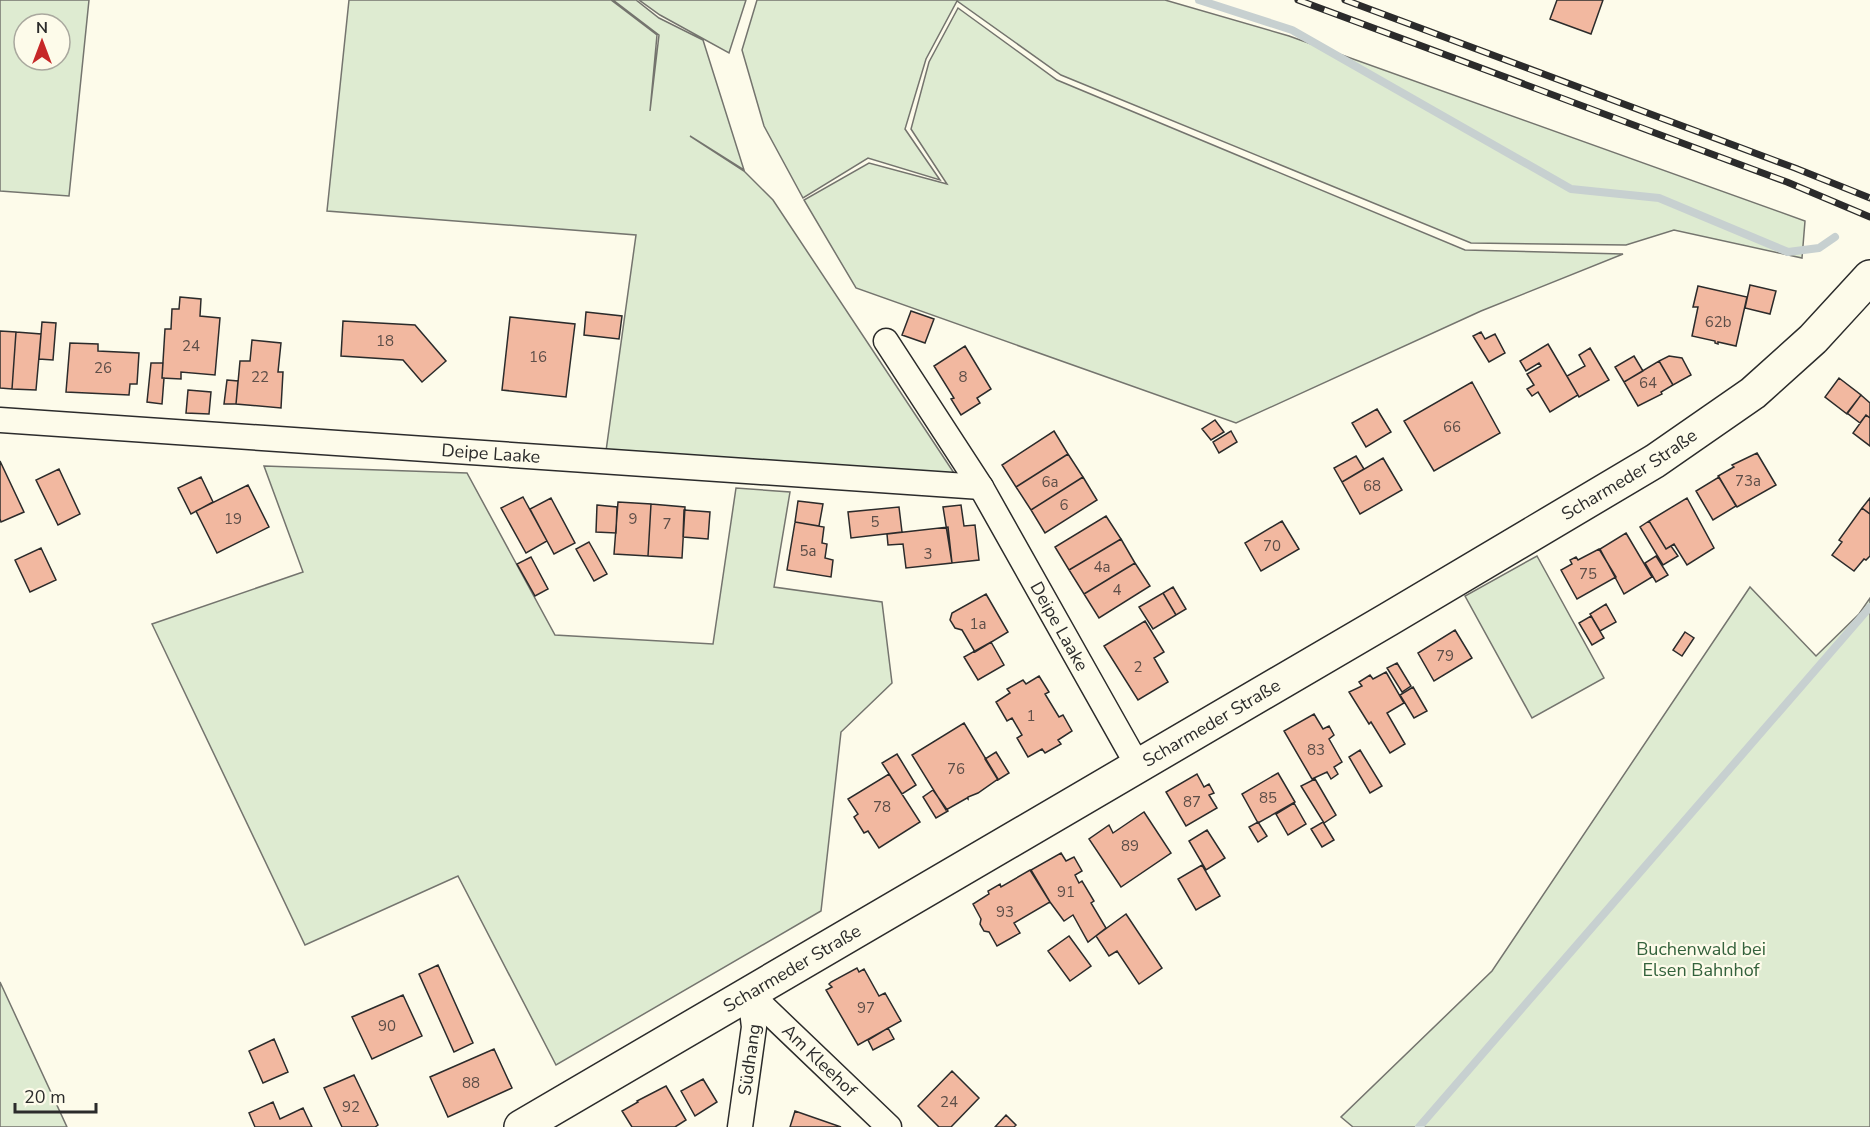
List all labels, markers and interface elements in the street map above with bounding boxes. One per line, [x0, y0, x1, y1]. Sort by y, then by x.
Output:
north arrow [12, 12, 72, 72]
text: N [36, 17, 48, 39]
house number: 62b [1705, 312, 1732, 332]
house number: 18 [376, 331, 394, 351]
house number: 24 [182, 336, 200, 356]
house number: 16 [529, 347, 547, 367]
house number: 26 [94, 358, 112, 378]
house number: 22 [251, 367, 269, 387]
house number: 8 [958, 367, 968, 387]
house number: 64 [1639, 373, 1657, 393]
house number: 66 [1443, 417, 1461, 437]
street label: Scharmeder Straße [1557, 423, 1702, 526]
street label: Deipe Laake [441, 438, 541, 469]
house number: 73a [1735, 471, 1761, 491]
house number: 6a [1042, 472, 1058, 492]
house number: 68 [1363, 476, 1381, 496]
house number: 6 [1059, 495, 1069, 515]
house number: 19 [224, 509, 242, 529]
house number: 9 [628, 509, 638, 529]
house number: 5 [870, 512, 880, 532]
house number: 7 [662, 514, 672, 534]
house number: 70 [1263, 536, 1281, 556]
house number: 5a [800, 541, 816, 561]
house number: 3 [923, 544, 933, 564]
house number: 4a [1094, 557, 1110, 577]
house number: 75 [1579, 564, 1597, 584]
street label: Deipe Laake [1025, 577, 1094, 675]
house number: 4 [1112, 580, 1122, 600]
house number: 1a [970, 614, 986, 634]
house number: 79 [1436, 646, 1454, 666]
house number: 2 [1133, 657, 1143, 677]
street label: Scharmeder Straße [1138, 673, 1285, 773]
house number: 1 [1026, 706, 1036, 726]
house number: 83 [1307, 740, 1325, 760]
house number: 76 [947, 759, 965, 779]
house number: 85 [1259, 788, 1277, 808]
house number: 87 [1183, 792, 1201, 812]
house number: 78 [873, 797, 891, 817]
house number: 89 [1121, 836, 1139, 856]
house number: 91 [1057, 882, 1075, 902]
house number: 93 [996, 902, 1014, 922]
street label: Scharmeder Straße [719, 919, 865, 1018]
park label: Buchenwald bei Elsen Bahnhof [1636, 937, 1766, 982]
house number: 97 [857, 998, 875, 1018]
house number: 90 [378, 1016, 396, 1036]
street label: Am Kleehof [777, 1019, 863, 1103]
street label: Südhang [733, 1022, 766, 1097]
house number: 88 [462, 1073, 480, 1093]
scale bar [15, 1076, 96, 1114]
text: 20 m [24, 1085, 66, 1109]
house number: 24 [940, 1092, 958, 1112]
house number: 92 [342, 1097, 360, 1117]

